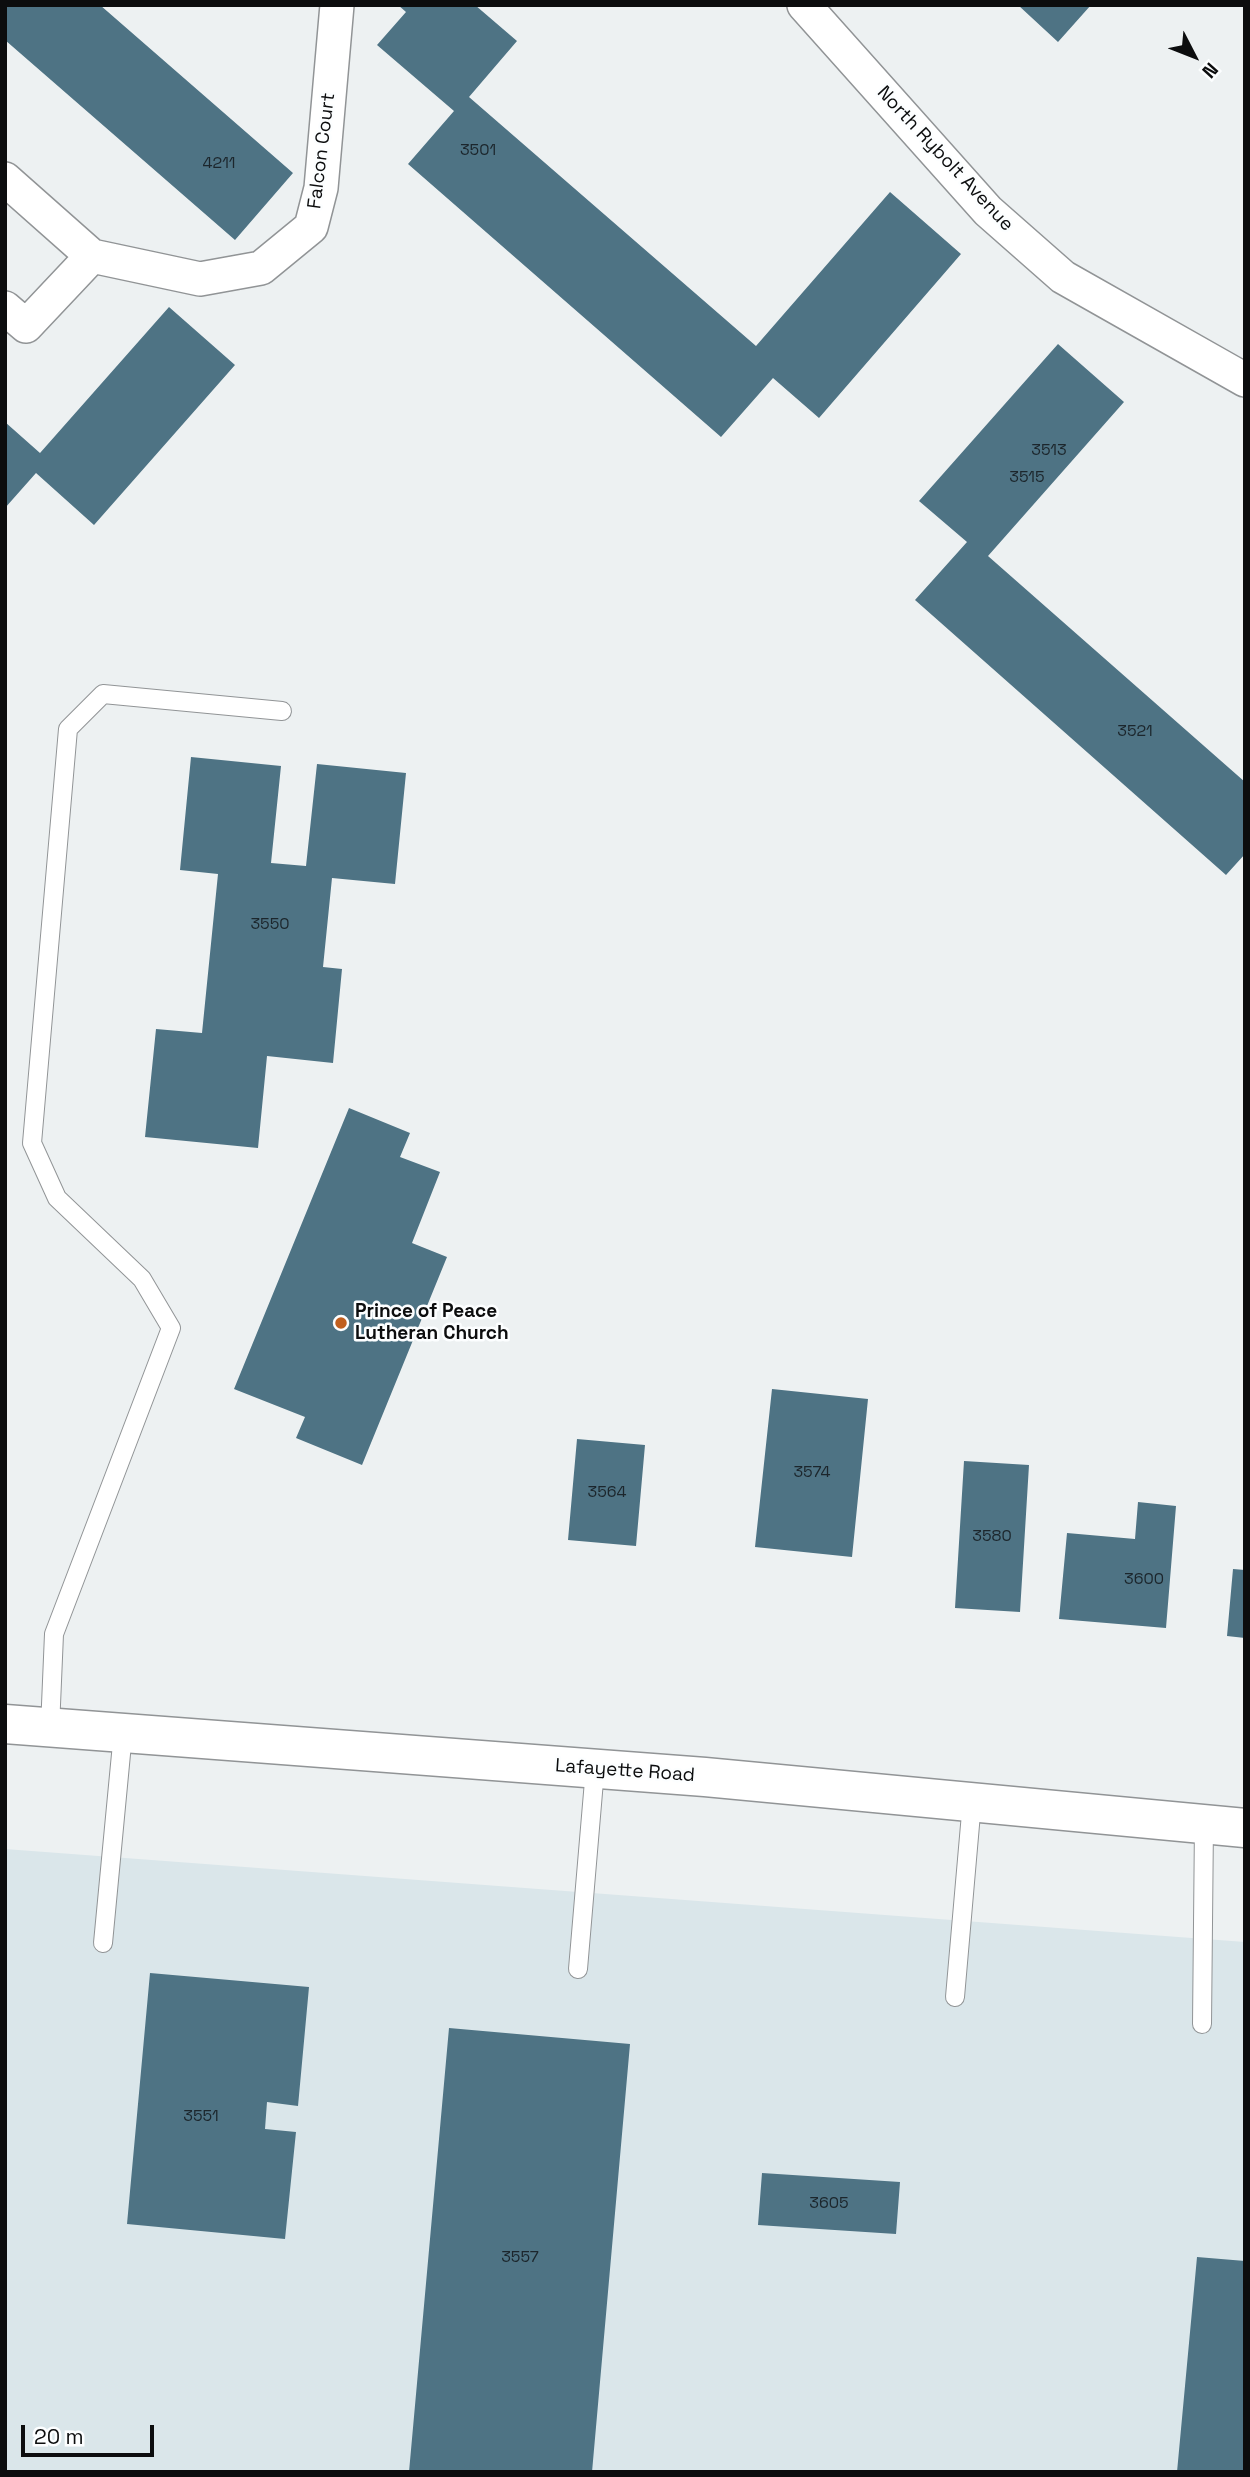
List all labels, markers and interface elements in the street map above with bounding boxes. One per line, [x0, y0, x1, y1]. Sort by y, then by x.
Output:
north arrow [1159, 21, 1229, 91]
text: N [1196, 57, 1224, 83]
street label: North Rybolt Avenue [872, 82, 1018, 236]
street label: Falcon Court [304, 92, 340, 210]
house number: 3501 [460, 141, 496, 161]
house number: 4211 [202, 154, 236, 174]
house number: 3513 [1031, 441, 1067, 461]
house number: 3515 [1009, 468, 1045, 488]
house number: 3521 [1117, 722, 1153, 742]
house number: 3550 [250, 915, 290, 935]
place label: Prince of Peace Lutheran Church [355, 1301, 509, 1345]
marker: Prince of Peace Lutheran Church [333, 1315, 349, 1331]
house number: 3574 [793, 1463, 831, 1483]
house number: 3564 [587, 1483, 627, 1503]
house number: 3580 [972, 1527, 1012, 1547]
house number: 3600 [1124, 1570, 1164, 1590]
street label: Lafayette Road [554, 1755, 696, 1787]
house number: 3551 [183, 2107, 219, 2127]
house number: 3605 [809, 2194, 849, 2214]
house number: 3557 [501, 2248, 539, 2268]
scale bar [24, 2410, 158, 2454]
text: 20 m [34, 2423, 84, 2450]

